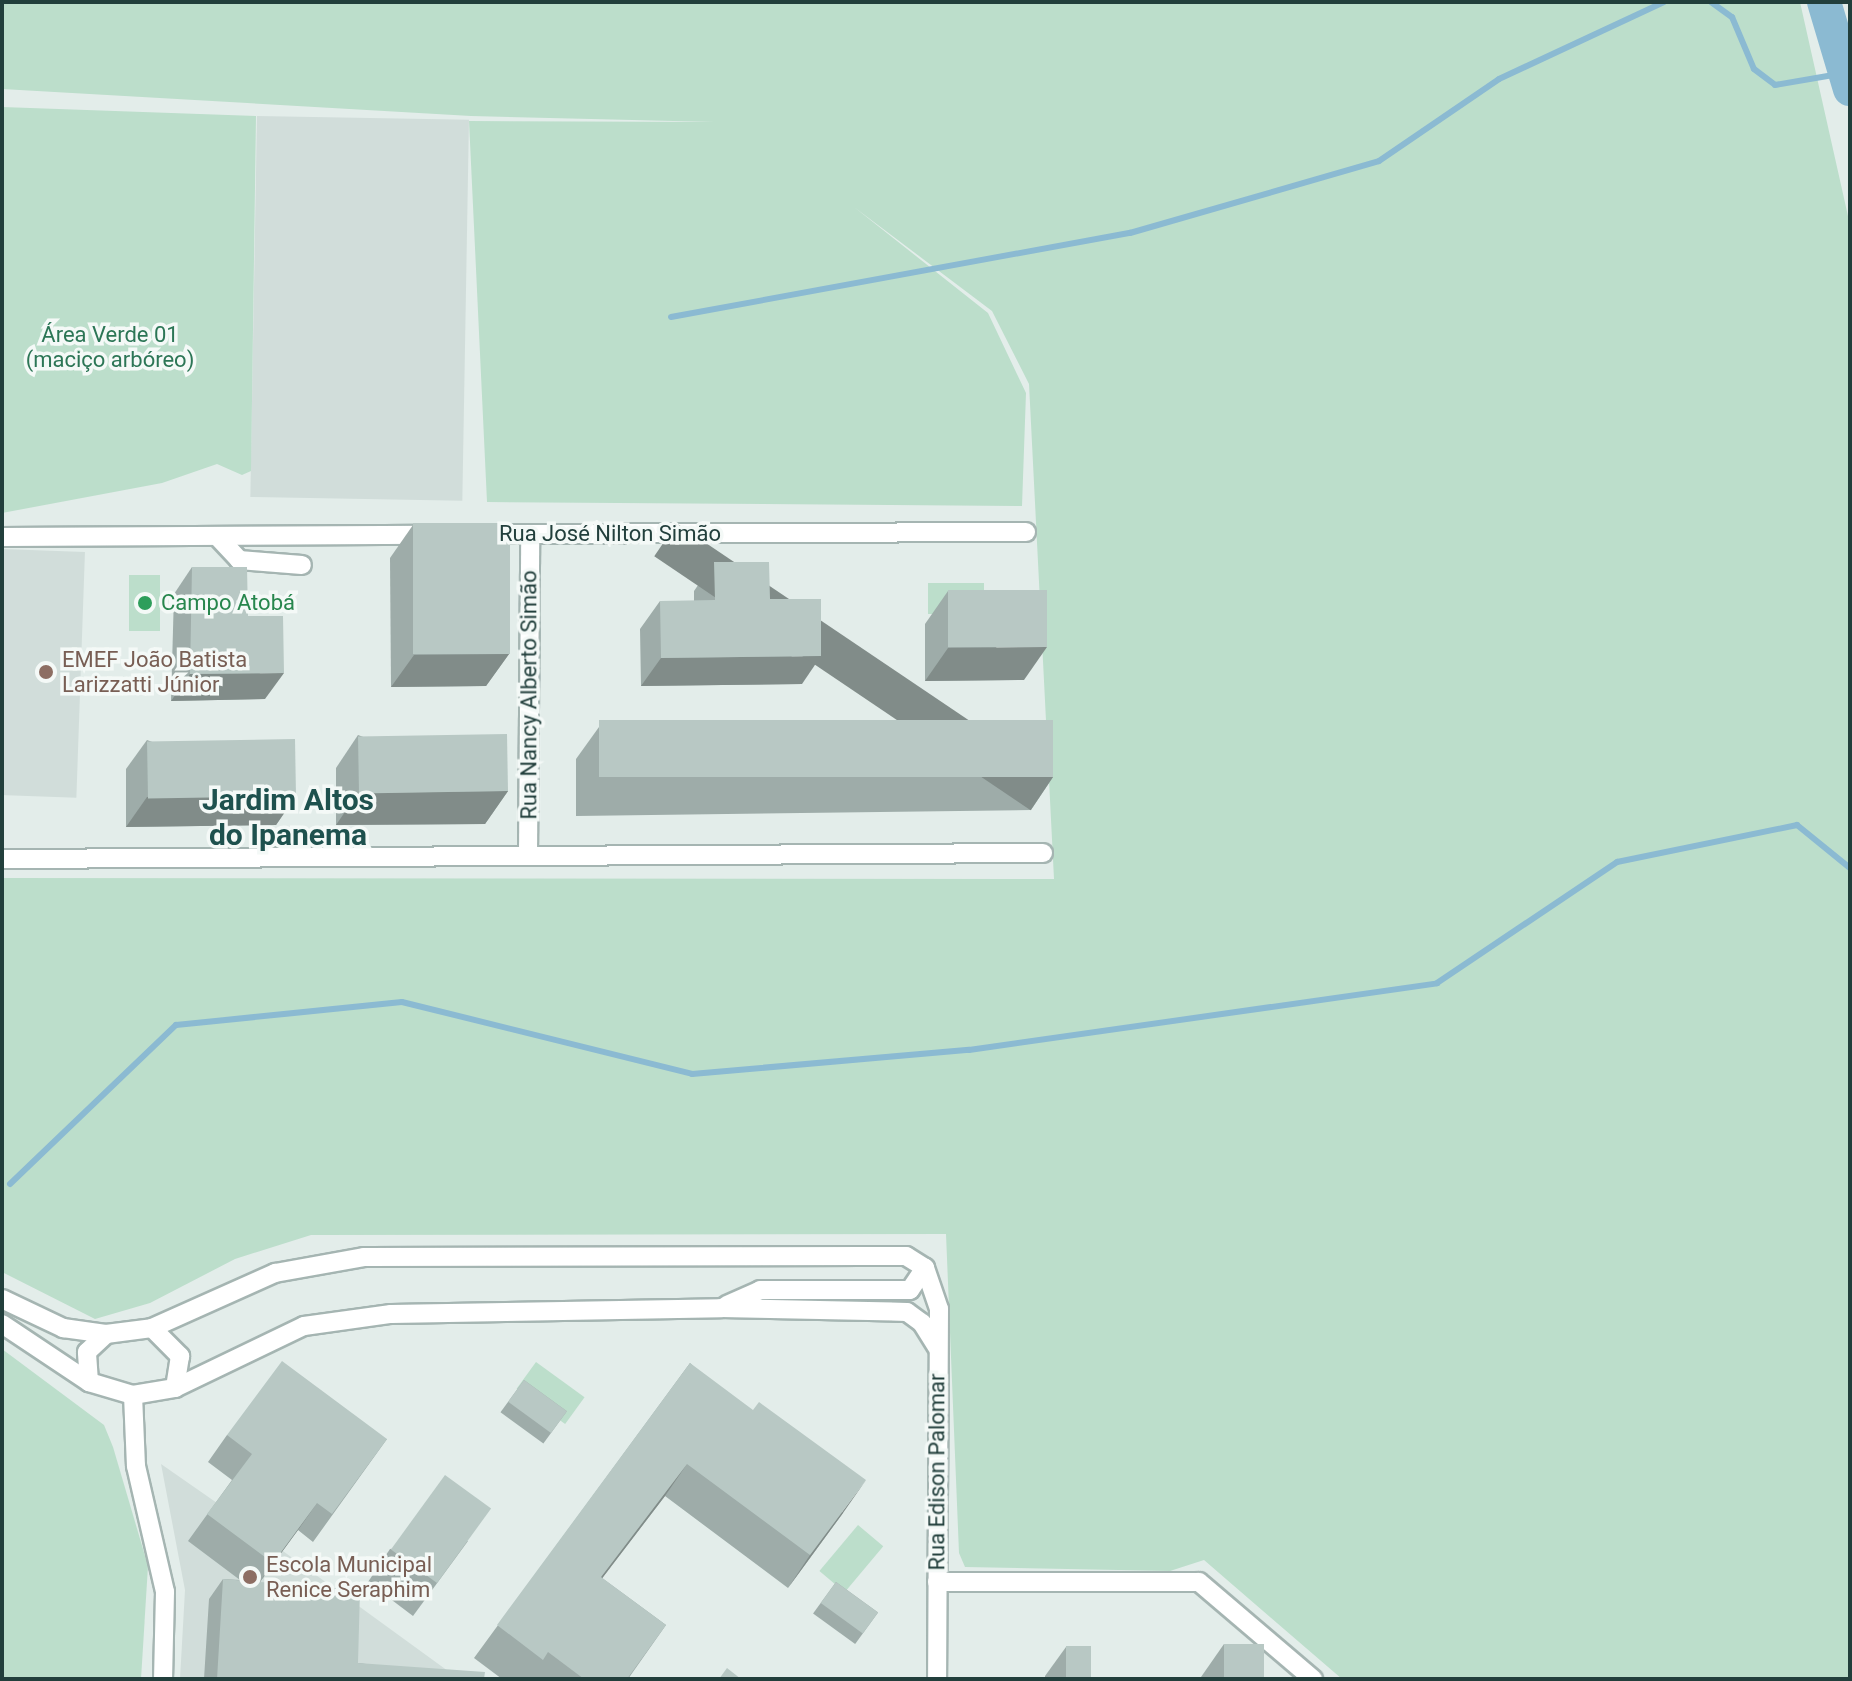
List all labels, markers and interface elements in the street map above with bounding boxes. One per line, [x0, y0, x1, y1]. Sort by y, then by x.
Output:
park label: Área Verde 01 (maciço arbóreo) [26, 321, 194, 372]
street label: Rua José Nilton Simão [499, 521, 721, 547]
street label: Rua Nancy Alberto Simão [516, 570, 542, 820]
place label: Campo Atobá [161, 590, 295, 616]
marker: Campo Atobá [136, 594, 154, 612]
place label: EMEF João Batista Larizzatti Júnior [62, 646, 247, 698]
marker: EMEF João Batista Larizzatti Júnior [37, 663, 55, 681]
district label: Jardim Altos do Ipanema [202, 782, 374, 852]
street label: Rua Edison Palomar [924, 1373, 950, 1571]
place label: Escola Municipal Renice Seraphim [266, 1551, 432, 1602]
marker: Escola Municipal Renice Seraphim [241, 1568, 259, 1586]

